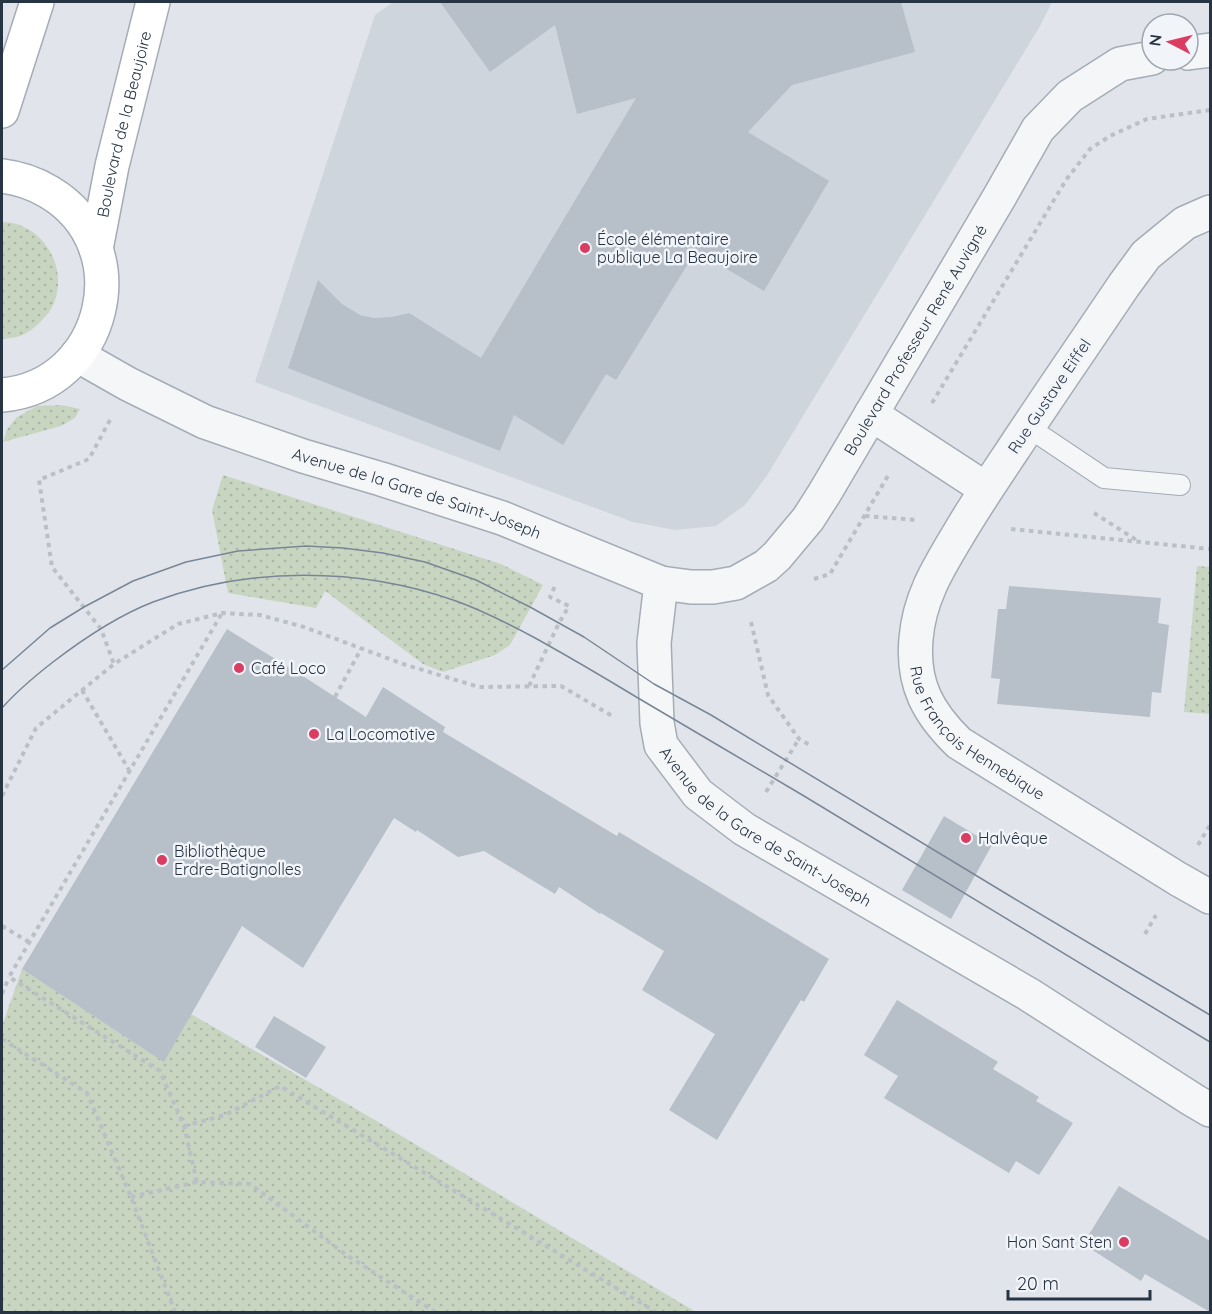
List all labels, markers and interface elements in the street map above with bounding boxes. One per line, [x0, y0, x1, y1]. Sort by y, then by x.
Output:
north arrow [1140, 12, 1200, 72]
street label: Boulevard de la Beaujoire [92, 29, 155, 219]
text: N [1144, 33, 1166, 47]
street label: Boulevard Professeur René Auvigné [839, 221, 991, 459]
place label: École élémentaire publique La Beaujoire [597, 229, 758, 267]
marker: École élémentaire publique La Beaujoire [578, 241, 592, 255]
street label: Rue Gustave Eiffel [1003, 335, 1095, 457]
street label: Avenue de la Gare de Saint-Joseph [290, 443, 544, 543]
place label: Café Loco [251, 658, 326, 678]
marker: Café Loco [232, 661, 246, 675]
street label: Rue François Hennebique [906, 664, 1049, 804]
place label: La Locomotive [326, 724, 435, 744]
marker: La Locomotive [307, 727, 321, 741]
street label: Avenue de la Gare de Saint-Joseph [656, 742, 875, 911]
place label: Halvêque [978, 828, 1048, 848]
marker: Halvêque [959, 831, 973, 845]
place label: Bibliothèque Erdre-Batignolles [174, 841, 301, 879]
marker: Bibliothèque Erdre-Batignolles [155, 853, 169, 867]
place label: Hon Sant Sten [1007, 1232, 1112, 1252]
marker: Hon Sant Sten [1117, 1235, 1131, 1249]
scale bar [1008, 1263, 1150, 1301]
text: 20 m [1017, 1272, 1059, 1295]

